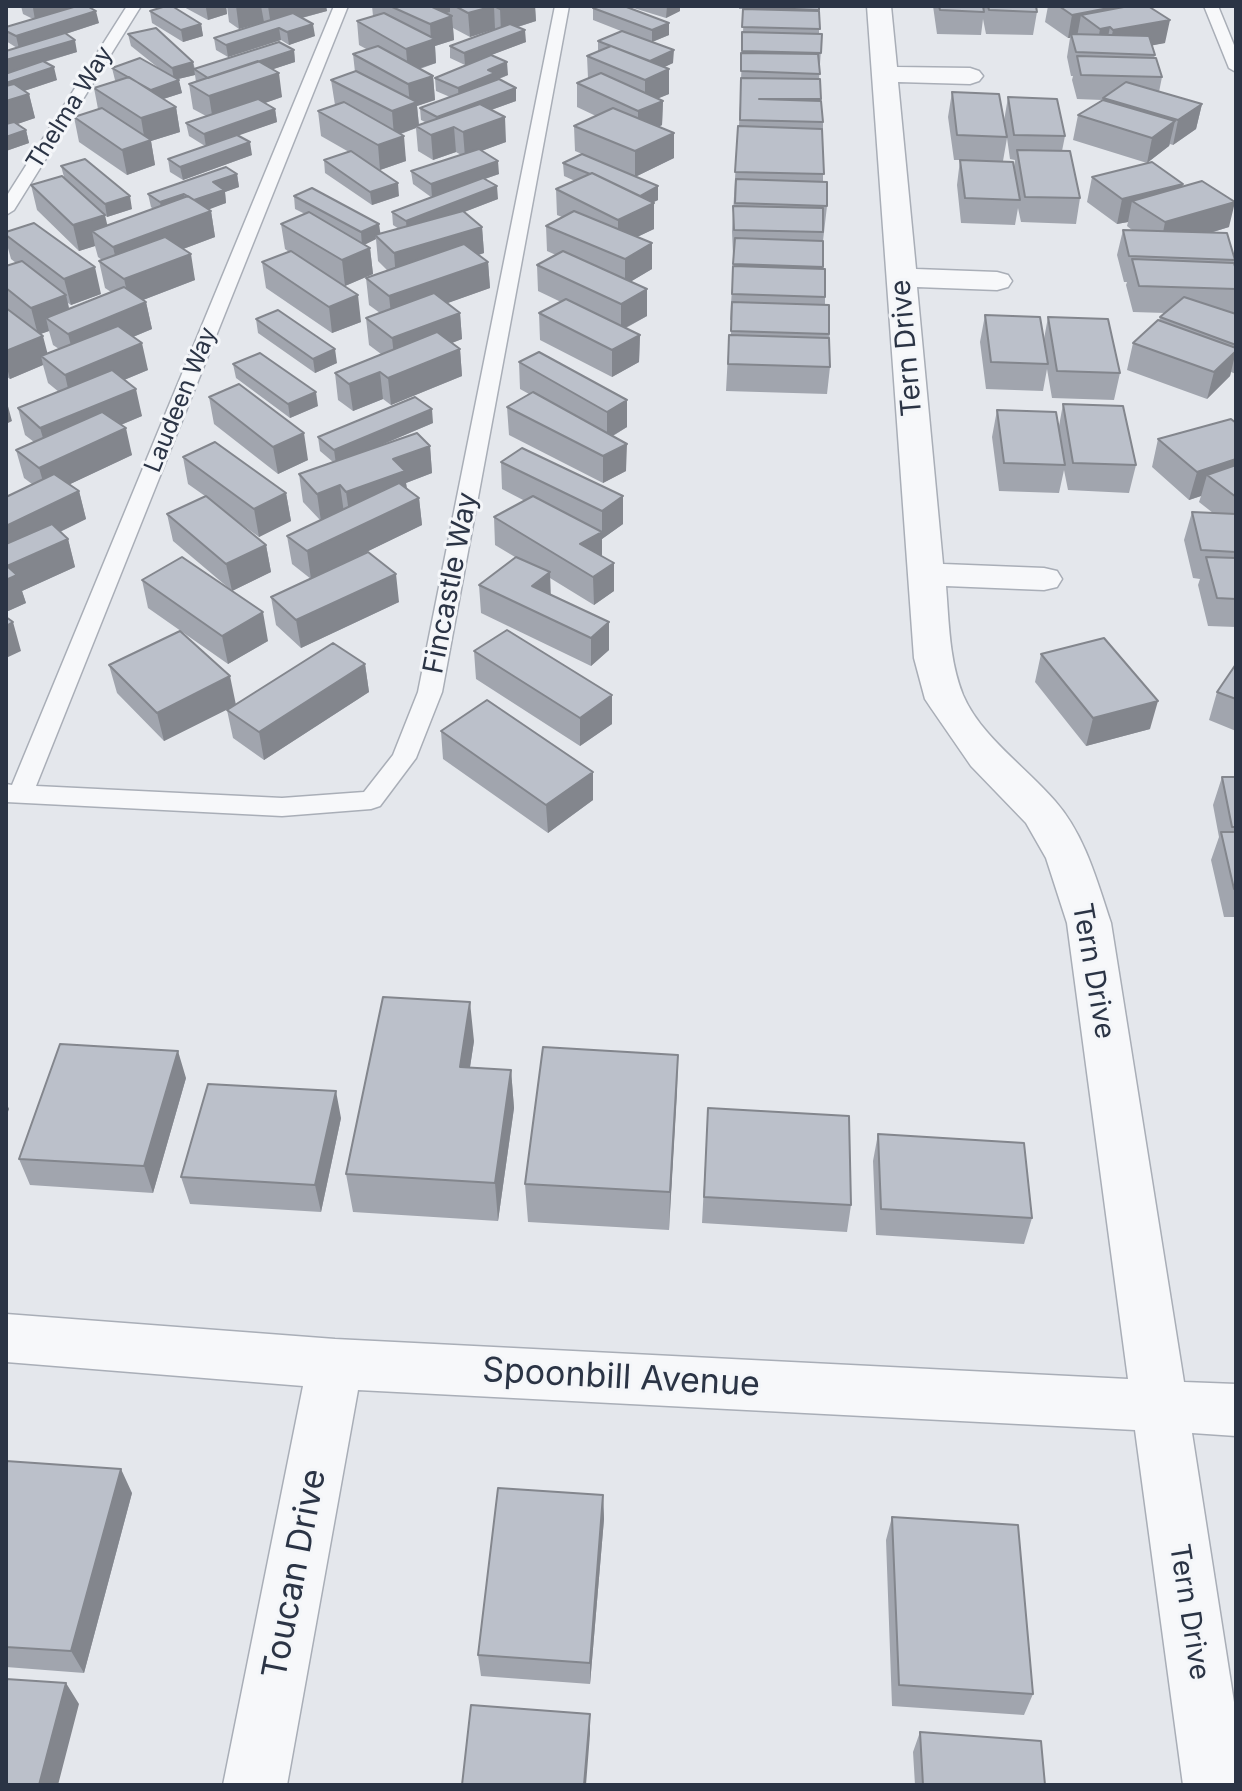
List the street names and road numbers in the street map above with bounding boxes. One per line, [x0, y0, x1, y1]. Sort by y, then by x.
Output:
street label: Thelma Way [21, 41, 119, 175]
street label: Tern Drive [884, 278, 930, 418]
street label: Laudeen Way [139, 323, 223, 477]
street label: Fincastle Way [417, 489, 485, 677]
street label: Tern Drive [1065, 901, 1121, 1041]
street label: Spoonbill Avenue [481, 1350, 761, 1406]
street label: Toucan Drive [255, 1466, 335, 1682]
street label: Tern Drive [1162, 1542, 1216, 1682]

